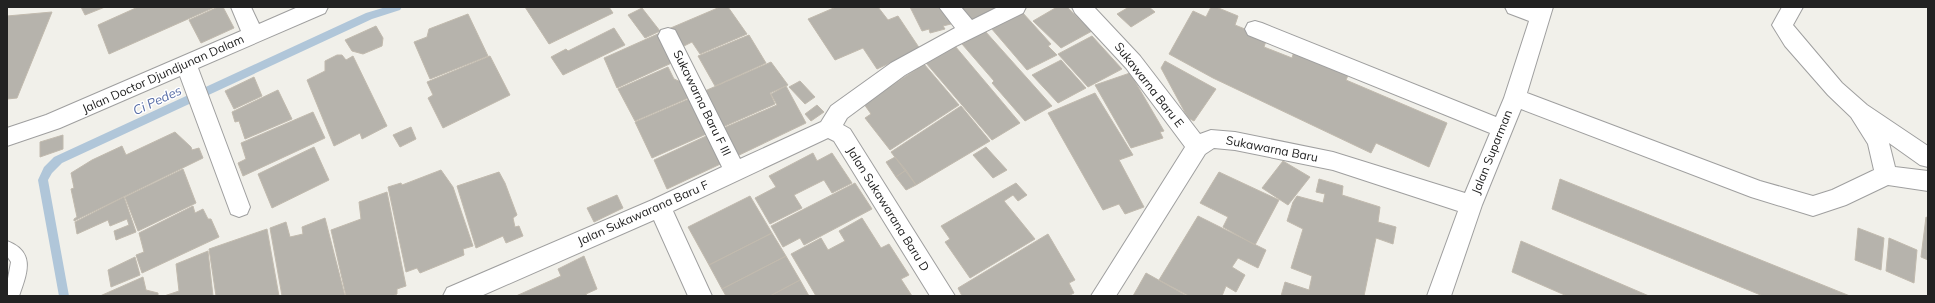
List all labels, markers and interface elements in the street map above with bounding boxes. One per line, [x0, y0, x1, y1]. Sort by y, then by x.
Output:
street label: Jalan Doctor Djundjunan Dalam [80, 31, 246, 116]
street label: Sukawarna Baru E [1112, 39, 1187, 130]
street label: Sukawarna Baru F III [670, 47, 735, 158]
water label: Ci Pedes [130, 82, 184, 118]
street label: Jalan Suparman [1468, 108, 1515, 196]
street label: Sukawarna Baru [1225, 132, 1319, 165]
street label: Jalan Sukawarana Baru D [844, 144, 933, 274]
street label: Jalan Sukawarana Baru F [575, 177, 711, 248]

